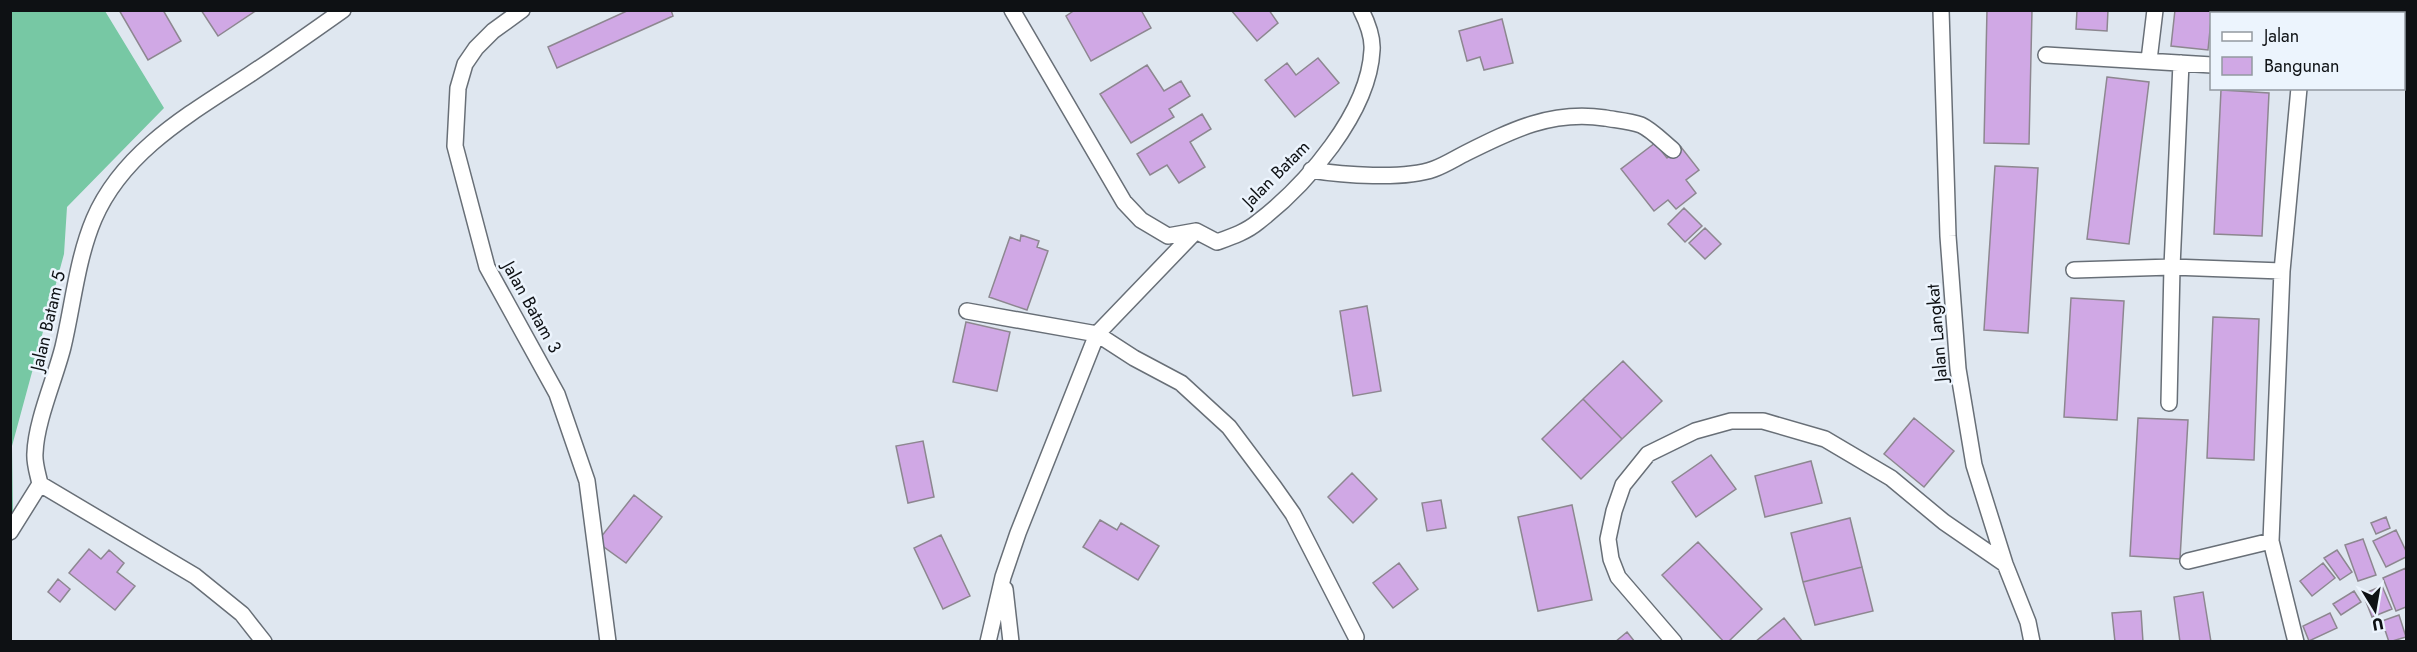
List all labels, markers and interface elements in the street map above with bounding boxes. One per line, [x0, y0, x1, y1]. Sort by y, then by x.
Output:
legend [2210, 12, 2405, 90]
text: Jalan [2262, 23, 2299, 49]
text: Bangunan [2264, 53, 2339, 79]
street label: Jalan Batam [1235, 134, 1316, 215]
street label: Jalan Batam 3 [495, 255, 568, 358]
street label: Jalan Batam 5 [23, 268, 72, 376]
street label: Jalan Langkat [1920, 282, 1954, 385]
north arrow [2345, 580, 2405, 640]
text: U [2370, 612, 2385, 637]

